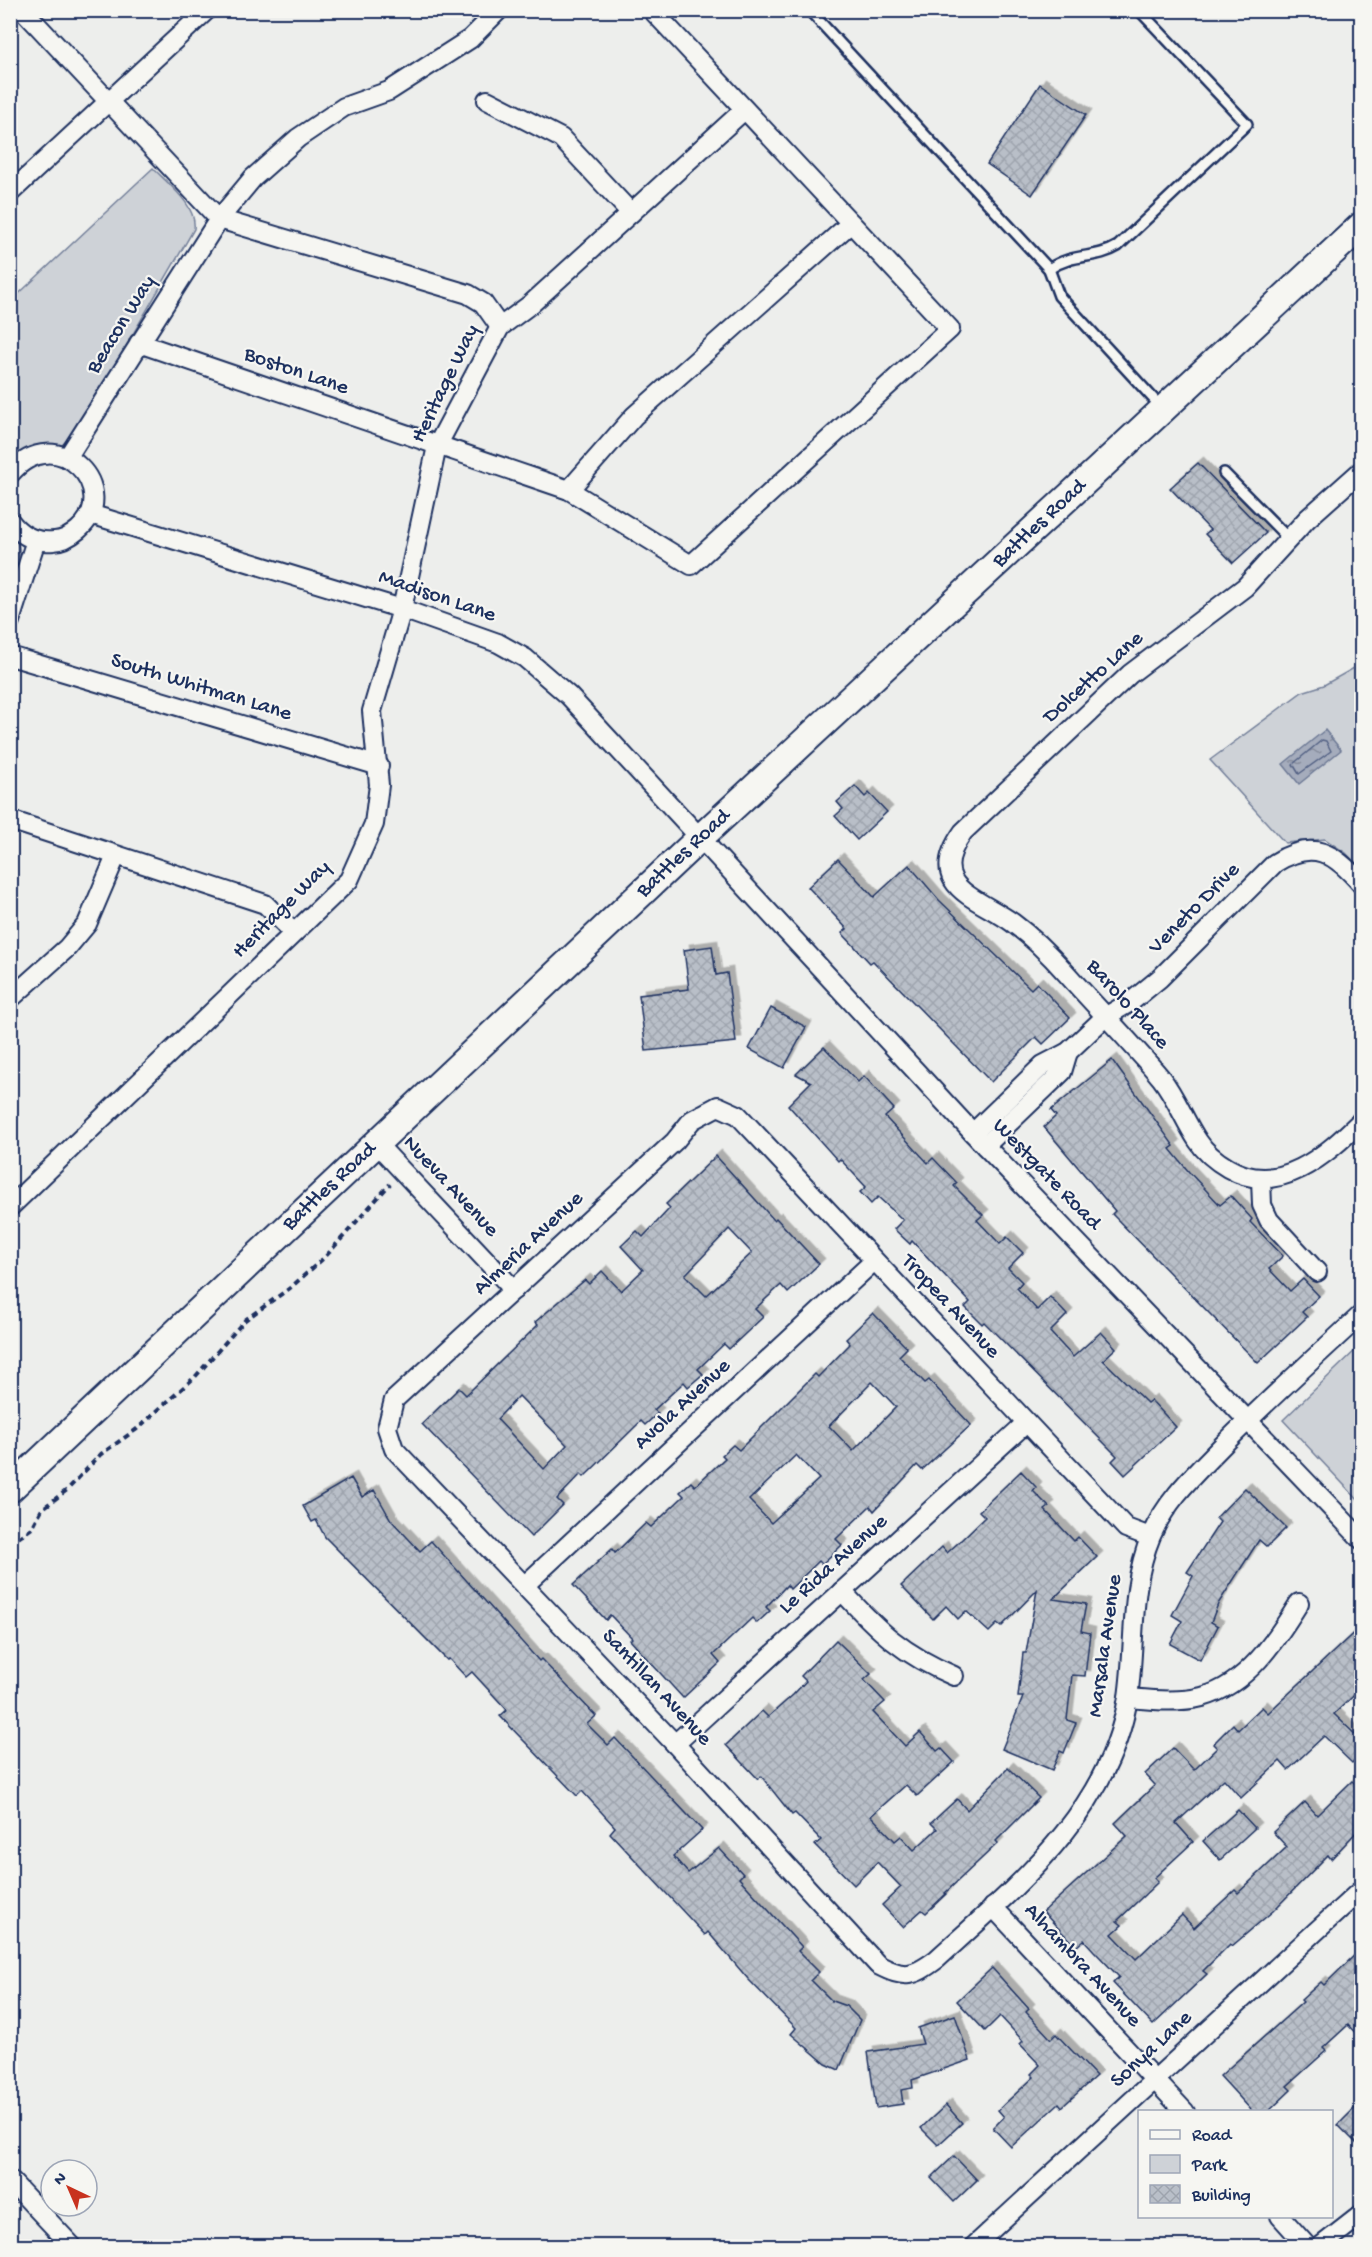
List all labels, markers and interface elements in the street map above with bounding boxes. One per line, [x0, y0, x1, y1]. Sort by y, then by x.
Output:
street label: Beacon Way [81, 271, 163, 380]
street label: Heritage Way [406, 320, 486, 447]
street label: Boston Lane [239, 342, 352, 402]
street label: Battles Road [987, 472, 1094, 575]
street label: Madison Lane [375, 565, 500, 629]
street label: Dolcetto Lane [1037, 626, 1150, 731]
street label: South Whitman Lane [107, 648, 295, 728]
street label: Battles Road [631, 802, 738, 905]
street label: Heritage Way [227, 855, 337, 965]
street label: Veneto Drive [1143, 857, 1247, 961]
street label: Barolo Place [1079, 954, 1175, 1056]
street label: Westgate Road [986, 1114, 1107, 1238]
street label: Nueva Avenue [396, 1131, 504, 1244]
street label: Battles Road [277, 1135, 384, 1238]
street label: Almeria Avenue [469, 1186, 590, 1302]
street label: Tropea Avenue [894, 1248, 1005, 1365]
street label: Avola Avenue [629, 1353, 737, 1456]
street label: Le Rida Avenue [774, 1509, 894, 1621]
street label: Marsala Avenue [1083, 1572, 1129, 1719]
street label: Santillan Avenue [595, 1624, 717, 1752]
street label: Alhambra Avenue [1018, 1898, 1147, 2034]
street label: Sonya Lane [1106, 2005, 1199, 2094]
legend [1138, 2110, 1333, 2218]
text: Road [1192, 2126, 1233, 2147]
text: Park [1191, 2156, 1228, 2177]
north arrow [39, 2158, 99, 2218]
text: N [51, 2169, 72, 2190]
text: Building [1191, 2186, 1251, 2207]

